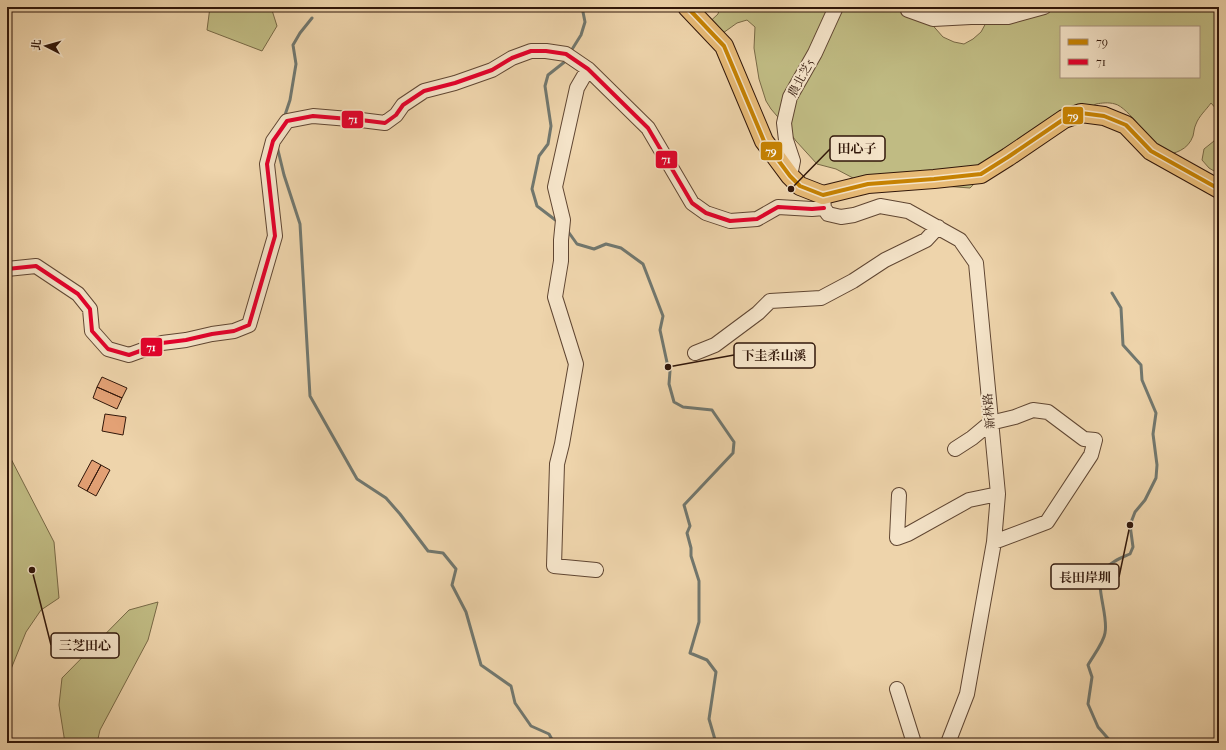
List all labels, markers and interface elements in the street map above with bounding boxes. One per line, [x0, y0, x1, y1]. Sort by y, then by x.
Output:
north arrow [26, 26, 66, 66]
legend [1060, 26, 1200, 78]
text: 79 [1096, 35, 1108, 49]
text: 北 [30, 39, 44, 51]
text: 71 [1096, 55, 1106, 69]
street label: 農北芝5 [785, 57, 817, 99]
line badge: 79 [1062, 106, 1084, 125]
line badge: 71 [341, 110, 364, 129]
text: 79 [1066, 110, 1079, 123]
text: 71 [347, 113, 358, 126]
callout: 田心子 [830, 136, 885, 161]
line badge: 79 [760, 141, 783, 161]
text: 田心子 [837, 141, 877, 156]
text: 79 [764, 145, 777, 158]
line badge: 71 [655, 150, 678, 169]
text: 71 [660, 153, 671, 166]
line badge: 71 [140, 337, 163, 357]
text: 71 [145, 341, 156, 354]
callout: 下圭柔山溪 [734, 343, 815, 368]
text: 下圭柔山溪 [741, 348, 807, 363]
street label: 新林路 [980, 392, 998, 430]
callout: 長田岸圳 [1051, 564, 1119, 589]
text: 長田岸圳 [1059, 570, 1111, 585]
callout: 三芝田心 [51, 633, 119, 658]
text: 三芝田心 [59, 638, 111, 653]

